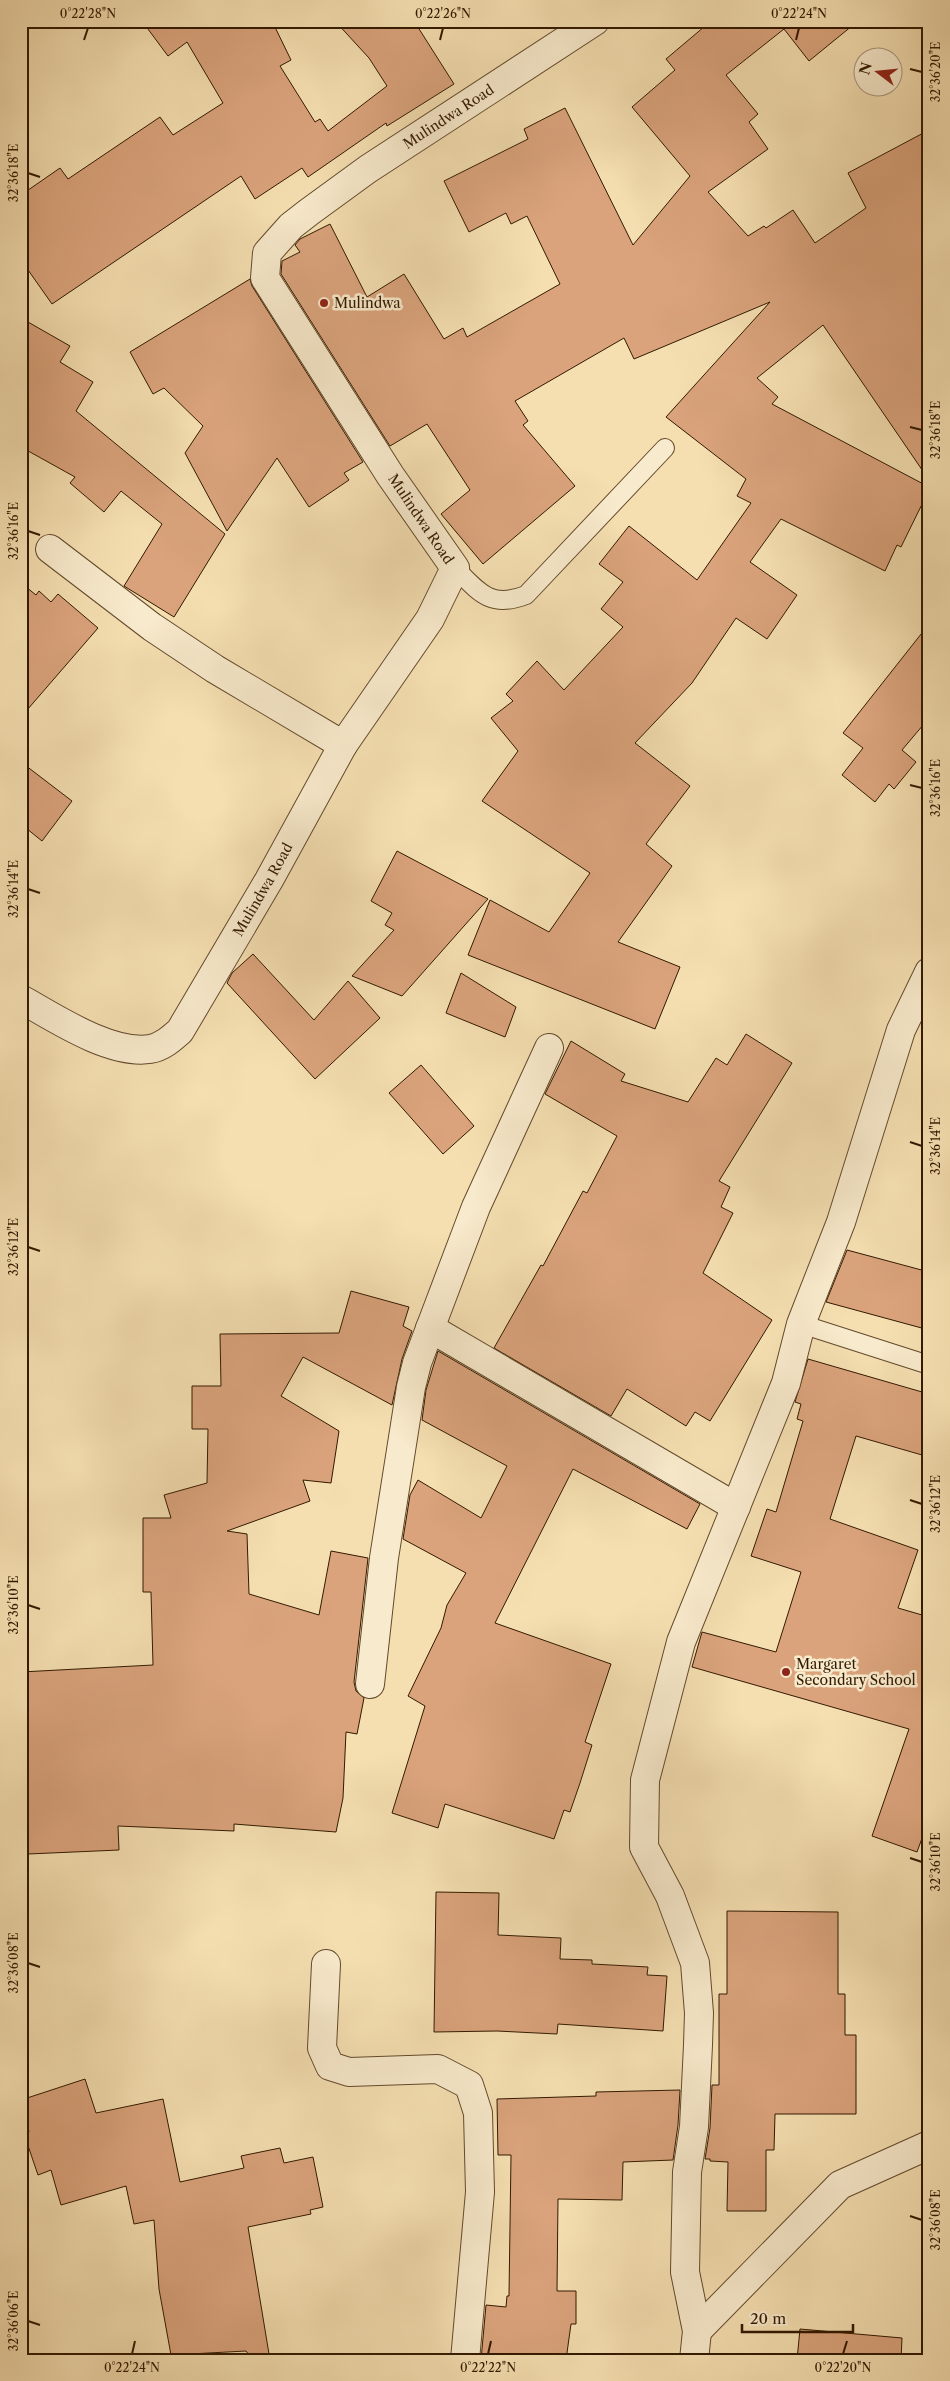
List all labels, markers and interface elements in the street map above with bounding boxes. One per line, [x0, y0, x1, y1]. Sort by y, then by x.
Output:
text: 0°22'28"N [60, 6, 116, 21]
text: 0°22'26"N [415, 6, 471, 21]
text: 0°22'24"N [771, 6, 827, 21]
text: 32°36'20"E [928, 42, 943, 102]
north arrow [852, 48, 902, 98]
text: N [855, 60, 876, 77]
street label: Mulindwa Road [400, 80, 498, 153]
text: 32°36'18"E [6, 144, 21, 202]
place label: Mulindwa [334, 294, 401, 312]
marker: Mulindwa [318, 297, 330, 309]
text: 32°36'18"E [928, 401, 943, 459]
street label: Mulindwa Road [384, 470, 458, 568]
text: 32°36'16"E [6, 502, 21, 560]
text: 32°36'16"E [928, 759, 943, 817]
street label: Mulindwa Road [229, 839, 297, 940]
text: 32°36'14"E [6, 860, 21, 918]
text: 32°36'14"E [928, 1117, 943, 1175]
text: 32°36'12"E [6, 1218, 21, 1276]
text: 32°36'12"E [928, 1475, 943, 1533]
text: 32°36'10"E [6, 1576, 21, 1634]
place label: Margaret Secondary School [796, 1655, 916, 1689]
marker: Margaret Secondary School [780, 1666, 792, 1678]
text: 32°36'10"E [928, 1833, 943, 1891]
text: 32°36'08"E [6, 1933, 21, 1993]
text: 32°36'08"E [928, 2190, 943, 2250]
text: 32°36'06"E [6, 2291, 21, 2351]
scale bar [742, 2301, 854, 2333]
text: 20 m [750, 2309, 786, 2328]
text: 0°22'24"N [104, 2360, 160, 2375]
text: 0°22'22"N [460, 2360, 516, 2375]
text: 0°22'20"N [815, 2360, 872, 2375]

